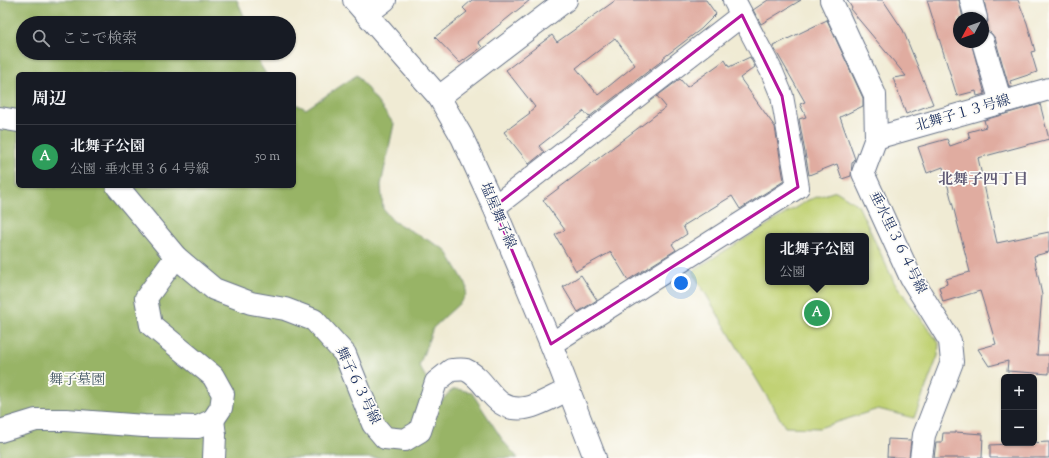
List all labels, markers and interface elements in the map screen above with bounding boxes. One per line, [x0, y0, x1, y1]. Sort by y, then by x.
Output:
north arrow [953, 12, 989, 48]
search box [16, 16, 296, 60]
icon: search [30, 27, 52, 49]
text: ここで検索 [62, 29, 137, 50]
text: 周辺 [32, 88, 66, 112]
street label: 北舞子１３号線 [913, 91, 1013, 137]
text: 北舞子公園 [70, 137, 145, 158]
text: A [40, 148, 50, 166]
text: 50 m [255, 148, 280, 166]
text: 公園 · 垂水里３６４号線 [70, 161, 209, 179]
district label: 北舞子四丁目 [938, 170, 1028, 191]
street label: 塩屋舞子線 [474, 180, 520, 252]
street label: 垂水里３６４号線 [863, 188, 931, 298]
popup [765, 233, 869, 285]
text: 北舞子公園 [779, 240, 855, 261]
text: 公園 [779, 264, 806, 282]
your location [671, 273, 691, 293]
pin: A [804, 298, 830, 328]
street label: 舞子６３号線 [330, 344, 384, 428]
park label: 舞子墓園 [49, 371, 105, 391]
map controls [1001, 374, 1037, 446]
button: + [1001, 374, 1037, 410]
button: − [1001, 410, 1037, 446]

